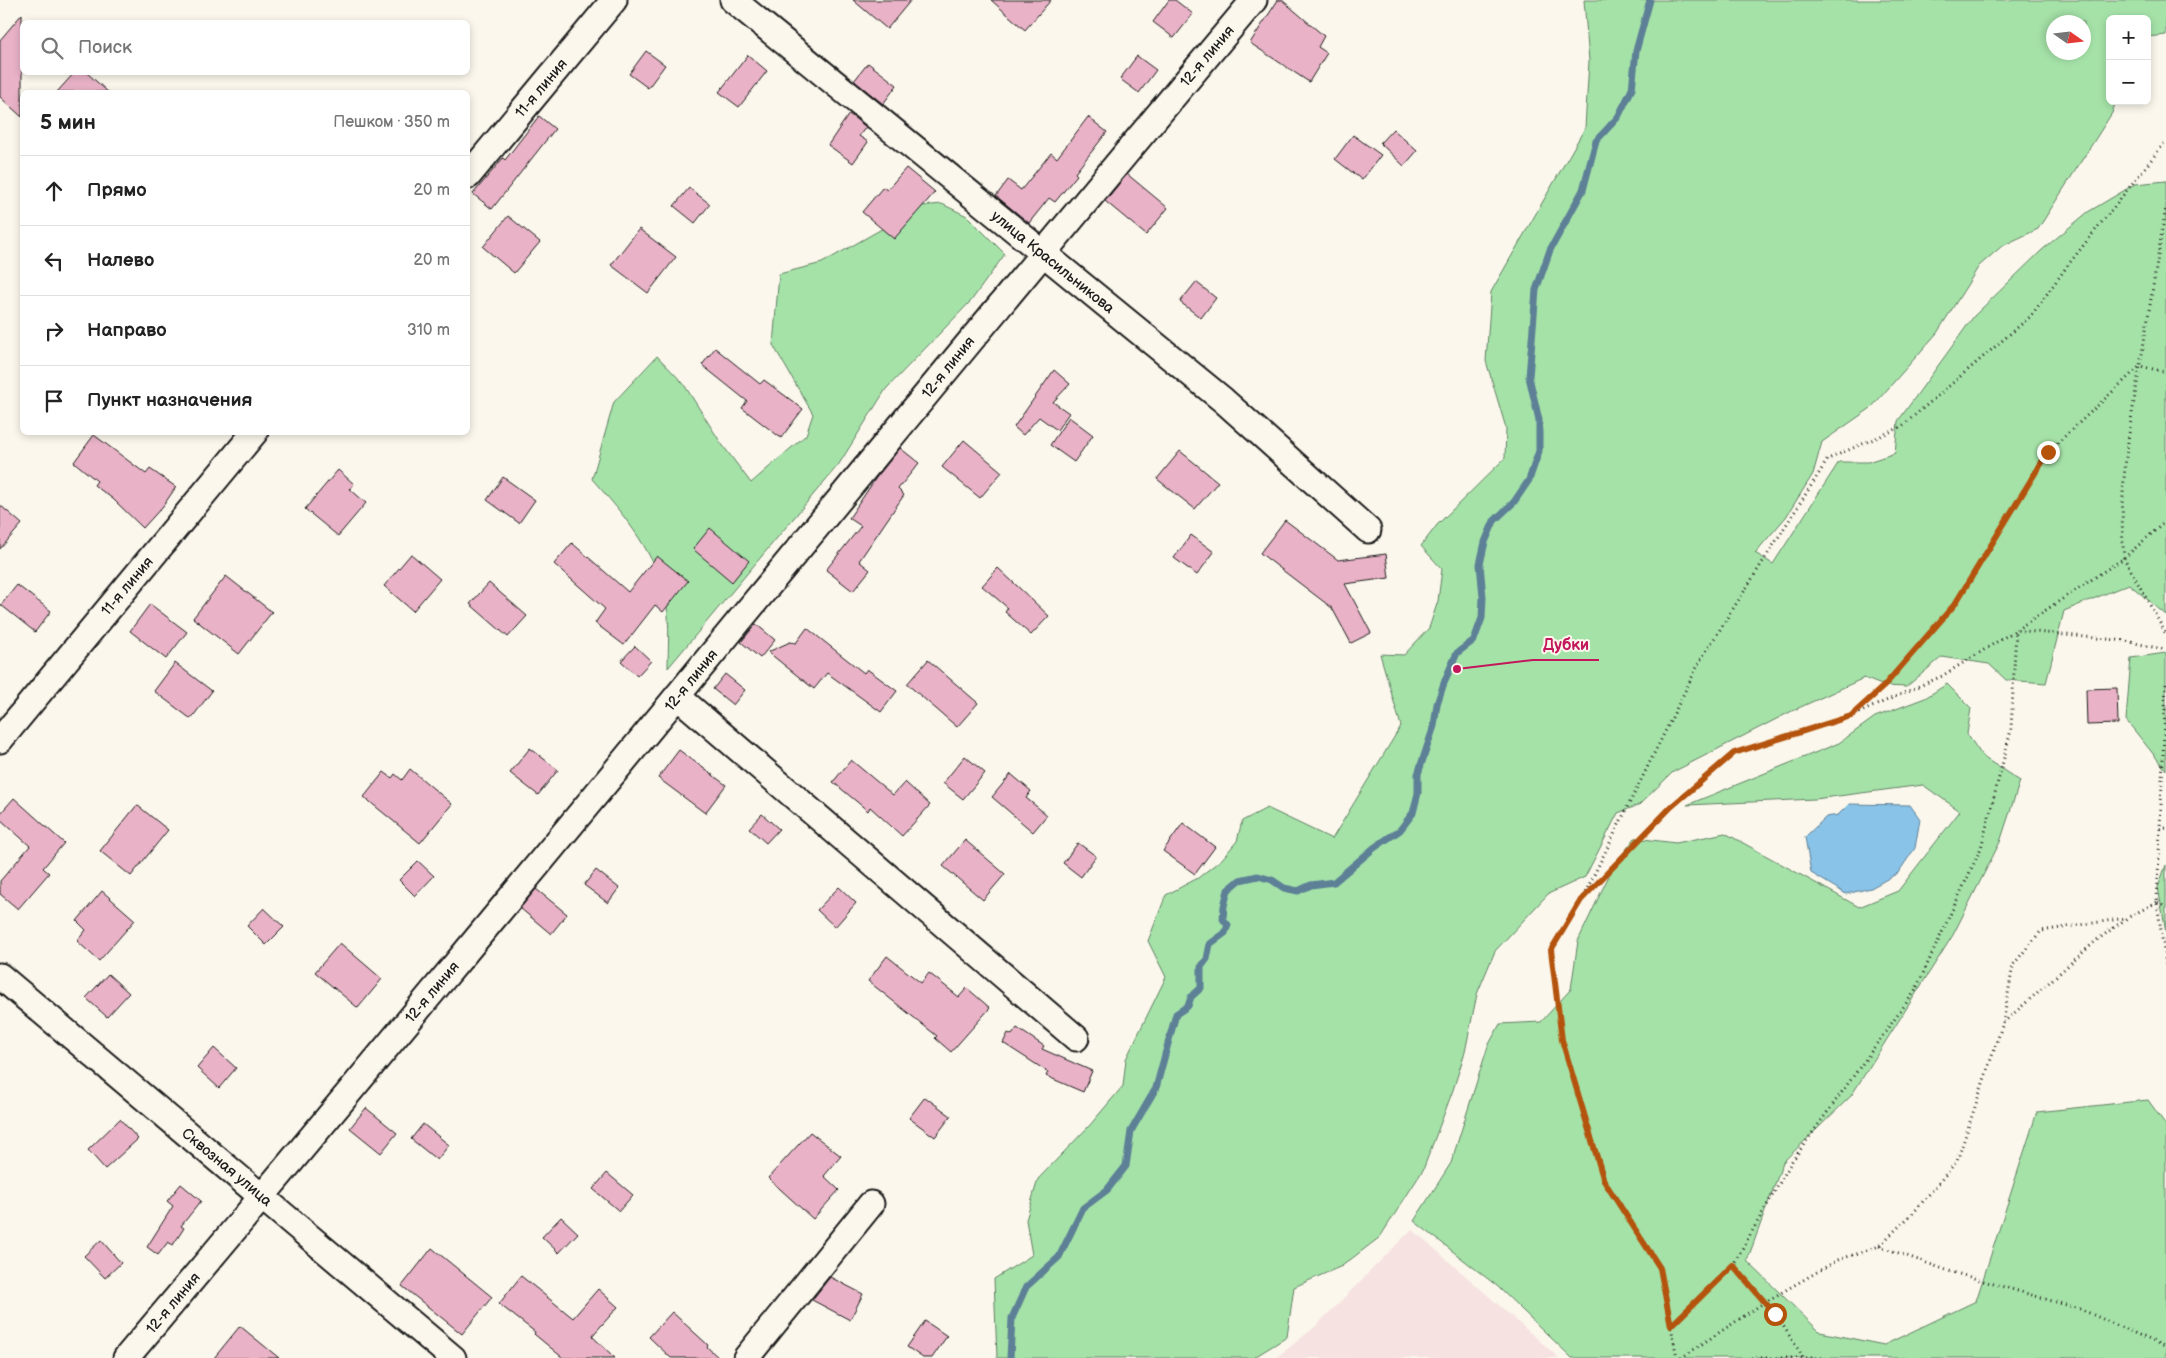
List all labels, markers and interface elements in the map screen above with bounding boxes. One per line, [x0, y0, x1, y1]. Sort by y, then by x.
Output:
north arrow [2046, 15, 2091, 60]
map controls [2106, 15, 2151, 105]
button: + [2106, 15, 2151, 60]
search box [20, 20, 470, 75]
street label: 12-я линия [1176, 22, 1239, 91]
icon: search [38, 34, 66, 62]
text: Поиск [78, 36, 132, 59]
street label: 11-я линия [511, 55, 572, 122]
button: − [2106, 60, 2151, 105]
text: 5 мин [40, 110, 96, 135]
text: Пешком · 350 m [333, 113, 450, 132]
icon: ahead [40, 177, 68, 205]
text: Прямо [87, 179, 147, 202]
text: 20 m [414, 181, 450, 200]
street label: улица Красильникова [987, 207, 1118, 318]
icon: left [40, 247, 68, 275]
text: Налево [87, 249, 154, 272]
text: 20 m [414, 251, 450, 270]
icon: right [40, 317, 68, 345]
text: Направо [87, 319, 167, 342]
text: 310 m [407, 321, 450, 340]
street label: 12-я линия [918, 332, 979, 402]
icon: arrive [40, 387, 68, 415]
text: Пункт назначения [87, 389, 252, 412]
route end [2037, 441, 2060, 464]
street label: 11-я линия [97, 553, 158, 620]
callout: Дубки [1533, 629, 1599, 660]
text: Дубки [1543, 636, 1589, 655]
street label: 12-я линия [661, 645, 722, 715]
street label: 12-я линия [401, 958, 464, 1027]
street label: Сквозная улица [178, 1124, 276, 1211]
street label: 12-я линия [142, 1269, 205, 1338]
route start [1764, 1303, 1787, 1326]

